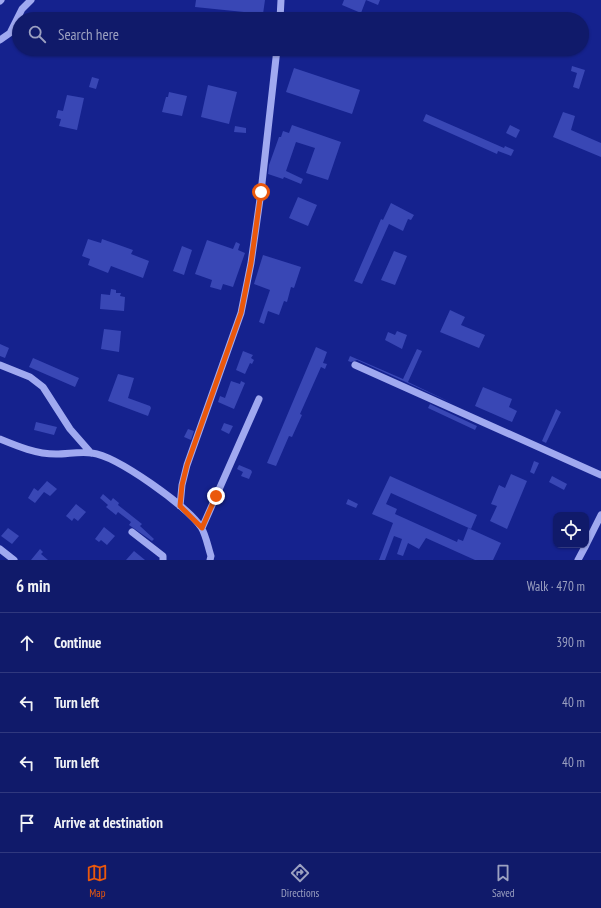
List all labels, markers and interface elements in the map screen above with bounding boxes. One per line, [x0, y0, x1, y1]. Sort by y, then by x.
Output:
search box [12, 12, 589, 56]
icon: search [26, 23, 48, 45]
text: Search here [58, 25, 119, 44]
route start [252, 183, 270, 201]
route end [207, 487, 225, 505]
map controls [553, 512, 589, 548]
button: locate [553, 512, 589, 548]
text: 6 min [16, 575, 50, 597]
text: Walk · 470 m [527, 578, 585, 595]
icon: ahead [16, 632, 38, 654]
text: Continue [54, 633, 101, 652]
text: 390 m [556, 634, 585, 651]
icon: left [16, 692, 38, 714]
text: Turn left [54, 693, 99, 712]
text: 40 m [562, 694, 585, 711]
icon: left [16, 752, 38, 774]
text: Turn left [54, 753, 99, 772]
text: 40 m [562, 754, 585, 771]
icon: arrive [16, 812, 38, 834]
text: Arrive at destination [54, 813, 163, 832]
tab: Map [86, 862, 108, 900]
tab: Directions [281, 862, 319, 900]
tab: Saved [492, 862, 515, 900]

